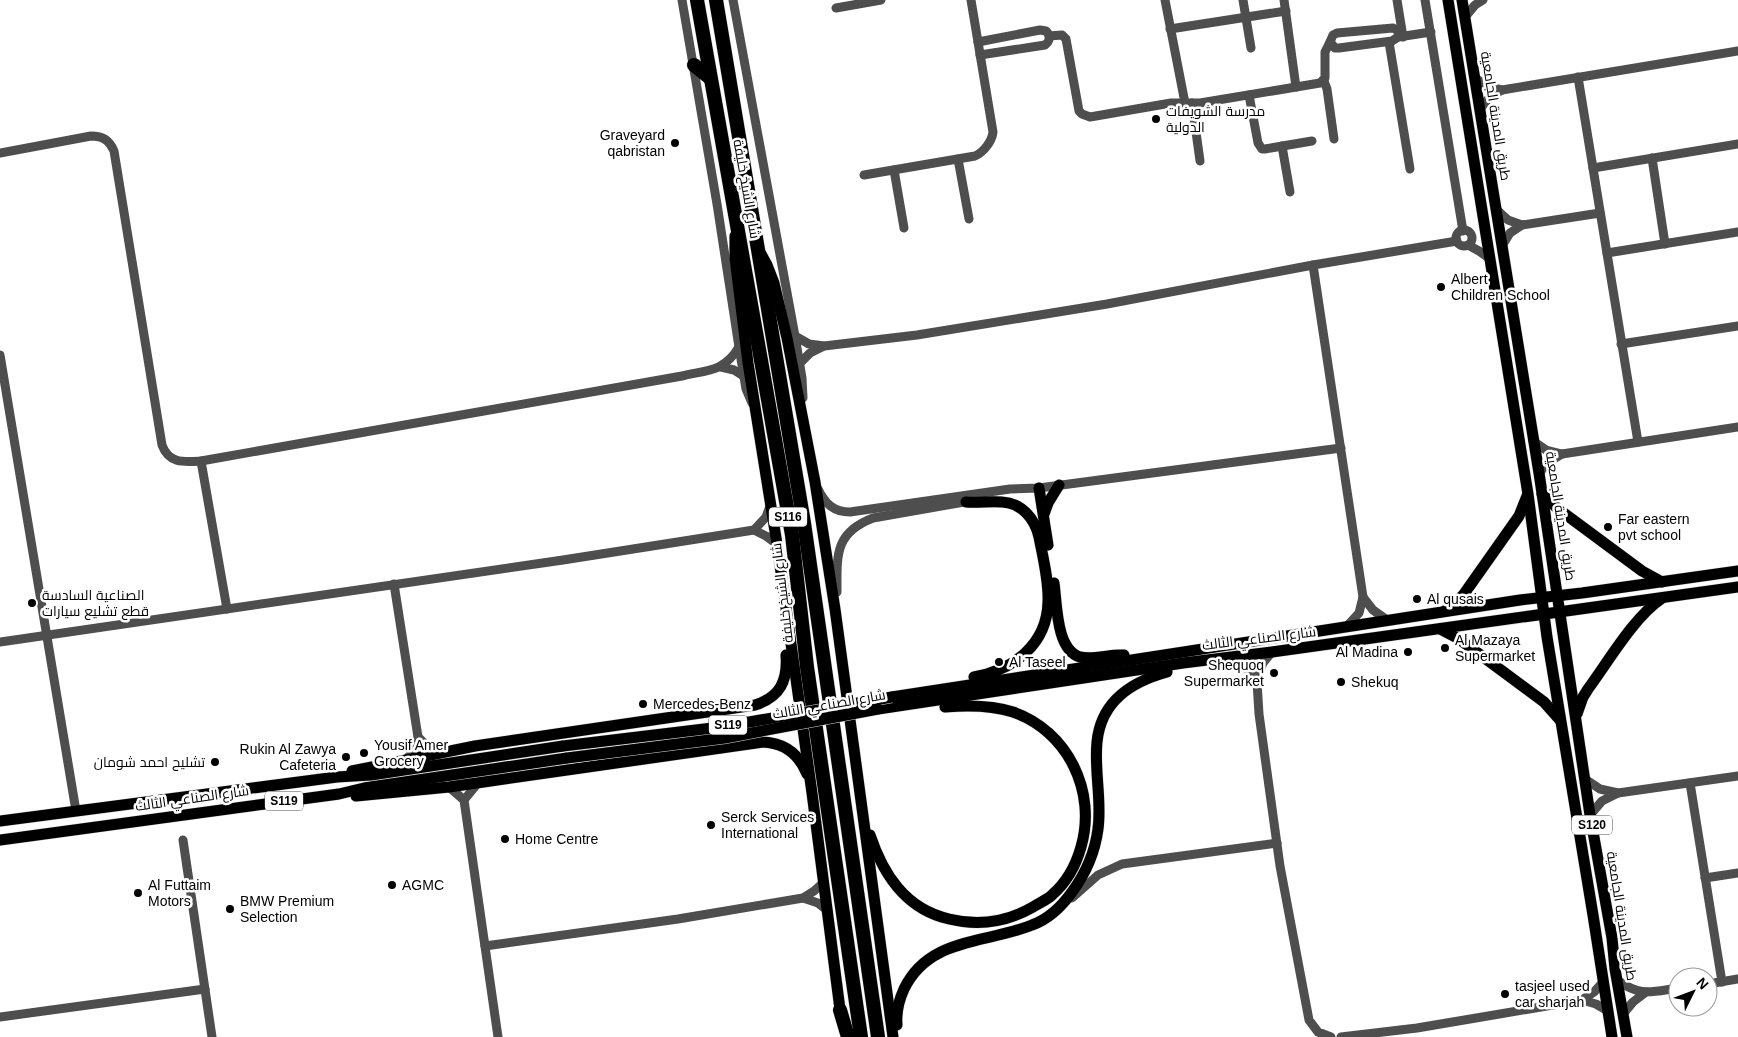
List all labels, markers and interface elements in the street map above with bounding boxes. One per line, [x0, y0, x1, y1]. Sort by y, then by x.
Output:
street label: طريق المدينة الجامعية [1477, 50, 1514, 182]
place label: مدرسة الشويفات الدولية [1166, 103, 1265, 135]
marker: مدرسة الشويفات الدولية [1150, 113, 1162, 125]
place label: Graveyard qabristan [600, 127, 665, 159]
marker: Graveyard qabristan [669, 137, 681, 149]
street label: شارع الشيخ خليفة [729, 138, 764, 240]
place label: Albert Children School [1451, 271, 1550, 303]
marker: Albert Children School [1435, 281, 1447, 293]
street label: طريق المدينة الجامعية [1542, 450, 1579, 582]
road number: S116 [769, 508, 807, 526]
place label: Far eastern pvt school [1618, 511, 1690, 543]
marker: Far eastern pvt school [1602, 521, 1614, 533]
street label: شارع الشيخ خليفة [768, 542, 797, 644]
place label: الصناعية السادسة قطع تشليع سيارات [42, 587, 149, 620]
place label: Al qusais [1427, 591, 1484, 607]
marker: Al qusais [1411, 593, 1423, 605]
marker: الصناعية السادسة قطع تشليع سيارات [26, 597, 38, 609]
street label: شارع الصناعي الثالث [1201, 623, 1317, 657]
place label: Al Mazaya Supermarket [1455, 632, 1535, 664]
marker: Al Mazaya Supermarket [1439, 642, 1451, 654]
place label: Al Madina [1336, 644, 1398, 660]
marker: Al Madina [1402, 646, 1414, 658]
place label: Al Taseel [1009, 654, 1066, 670]
marker: Al Taseel [993, 656, 1005, 668]
place label: Shequoq Supermarket [1184, 657, 1264, 689]
marker: Shequoq Supermarket [1268, 667, 1280, 679]
place label: Shekuq [1351, 674, 1398, 690]
marker: Shekuq [1335, 676, 1347, 688]
street label: شارع الصناعي الثالث [771, 686, 887, 726]
place label: Mercedes-Benz [653, 696, 751, 712]
marker: Mercedes-Benz [637, 698, 649, 710]
road number: S119 [709, 716, 747, 734]
place label: Yousif Amer Grocery [374, 737, 449, 769]
place label: Rukin Al Zawya Cafeteria [240, 741, 336, 773]
marker: Yousif Amer Grocery [358, 747, 370, 759]
marker: Rukin Al Zawya Cafeteria [340, 751, 352, 763]
place label: تشليح احمد شومان [94, 754, 205, 771]
marker: تشليح احمد شومان [209, 756, 221, 768]
street label: شارع الصناعي الثالث [134, 782, 250, 818]
road number: S119 [265, 791, 303, 810]
place label: Serck Services International [721, 809, 814, 841]
road number: S120 [1572, 816, 1612, 834]
marker: Serck Services International [705, 819, 717, 831]
place label: Home Centre [515, 831, 598, 847]
marker: Home Centre [499, 833, 511, 845]
street label: طريق المدينة الجامعية [1603, 850, 1640, 982]
place label: Al Futtaim Motors [148, 877, 211, 909]
place label: AGMC [402, 877, 444, 893]
marker: AGMC [386, 879, 398, 891]
marker: Al Futtaim Motors [132, 887, 144, 899]
place label: BMW Premium Selection [240, 893, 334, 925]
marker: BMW Premium Selection [224, 903, 236, 915]
north arrow [1668, 967, 1718, 1017]
text: N [1693, 974, 1712, 992]
place label: tasjeel used car sharjah [1515, 978, 1590, 1010]
marker: tasjeel used car sharjah [1499, 988, 1511, 1000]

